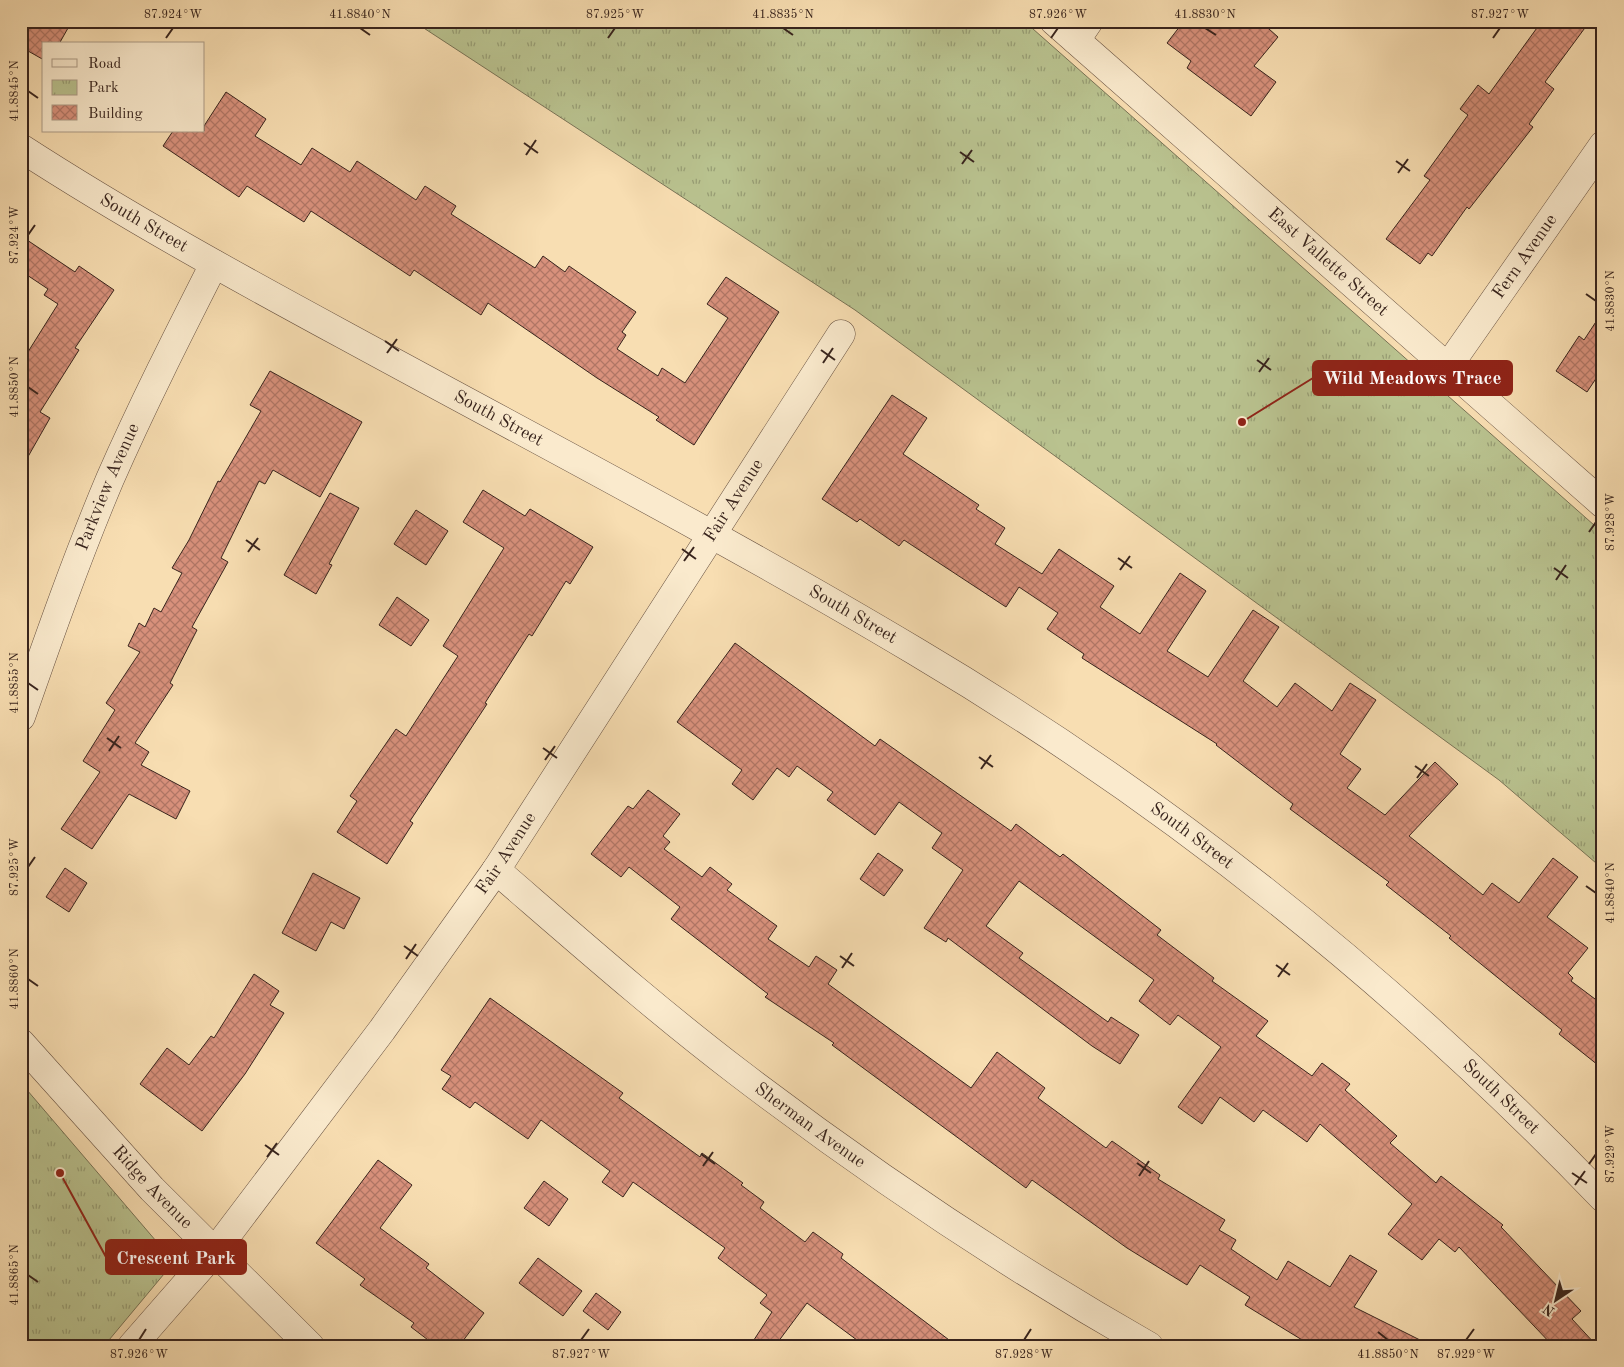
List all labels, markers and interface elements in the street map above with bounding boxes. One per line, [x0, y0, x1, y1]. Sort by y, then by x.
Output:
text: 87.925°W [586, 8, 644, 21]
text: 41.8835°N [752, 8, 814, 21]
text: 87.924°W [144, 9, 202, 21]
text: 41.8840°N [329, 9, 391, 21]
text: 87.926°W [1029, 9, 1087, 21]
text: 41.8830°N [1174, 9, 1236, 21]
text: 87.927°W [1471, 9, 1529, 21]
legend [42, 42, 205, 132]
text: Road [88, 57, 122, 72]
text: 41.8845°N [8, 60, 21, 122]
text: Park [88, 81, 119, 96]
text: Building [88, 107, 143, 122]
street label: South Street [97, 190, 191, 256]
street label: East Vallette Street [1264, 205, 1392, 320]
text: 87.924°W [9, 206, 21, 264]
street label: Fern Avenue [1489, 211, 1561, 302]
text: 41.8830°N [1605, 270, 1617, 332]
text: 41.8850°N [8, 356, 21, 418]
callout: Wild Meadows Trace [1313, 361, 1512, 395]
text: Wild Meadows Trace [1323, 370, 1501, 389]
street label: South Street [451, 387, 546, 450]
street label: Parkview Avenue [73, 421, 143, 553]
street label: Fair Avenue [701, 456, 767, 545]
text: 87.928°W [1605, 493, 1617, 551]
street label: South Street [806, 582, 900, 647]
text: 41.8855°N [8, 652, 21, 714]
street label: South Street [1147, 799, 1237, 872]
street label: Fair Avenue [473, 809, 540, 898]
text: 87.925°W [8, 838, 21, 896]
text: 41.8840°N [1605, 862, 1617, 924]
text: 41.8860°N [9, 948, 21, 1010]
street label: South Street [1459, 1056, 1543, 1137]
street label: Sherman Avenue [751, 1079, 869, 1172]
text: 87.929°W [1605, 1125, 1617, 1183]
street label: Ridge Avenue [109, 1142, 196, 1232]
callout: Crescent Park [106, 1240, 246, 1274]
text: 41.8865°N [8, 1244, 21, 1306]
text: Crescent Park [116, 1250, 236, 1269]
north arrow [1532, 1274, 1582, 1324]
text: N [1540, 1301, 1558, 1319]
text: 41.8850°N [1357, 1348, 1419, 1361]
text: 87.926°W [110, 1349, 168, 1361]
text: 87.927°W [552, 1349, 610, 1361]
text: 87.928°W [995, 1349, 1053, 1361]
text: 87.929°W [1437, 1349, 1495, 1361]

